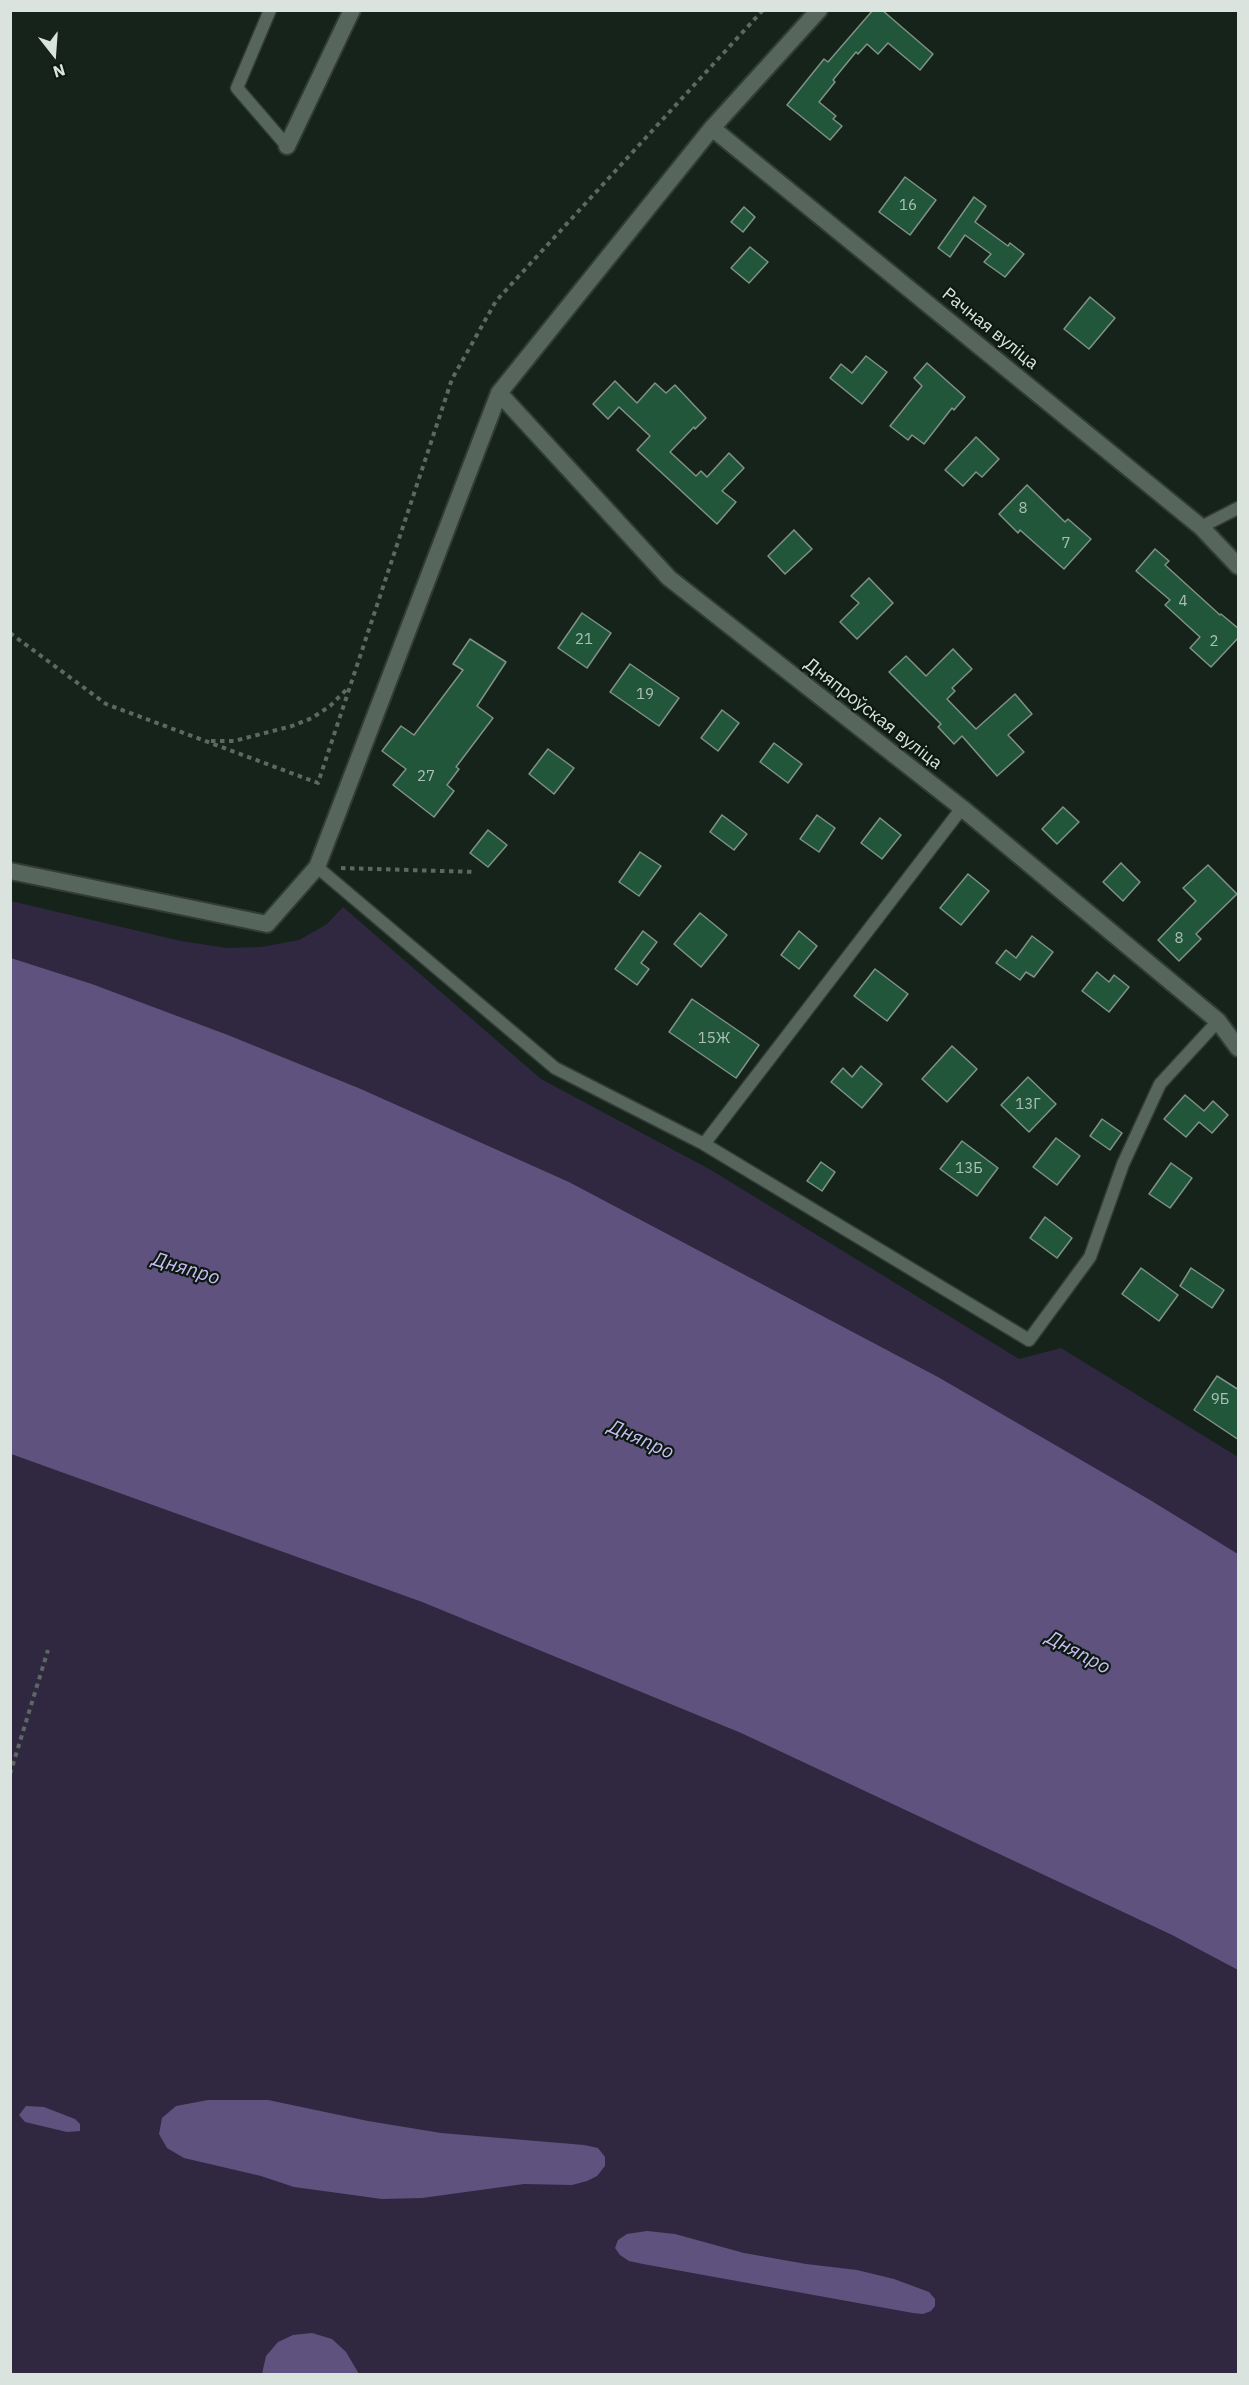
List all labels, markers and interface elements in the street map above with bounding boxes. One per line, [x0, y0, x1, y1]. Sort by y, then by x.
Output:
north arrow [24, 24, 84, 84]
text: N [51, 60, 68, 82]
house number: 16 [899, 197, 917, 215]
street label: Рачная вуліца [938, 284, 1042, 374]
house number: 8 [1019, 500, 1027, 518]
house number: 7 [1062, 535, 1070, 553]
house number: 4 [1179, 593, 1187, 611]
house number: 21 [575, 631, 593, 649]
house number: 2 [1210, 633, 1218, 651]
street label: Дняпроўская вуліца [800, 654, 946, 774]
house number: 19 [636, 686, 654, 704]
house number: 27 [417, 768, 435, 786]
house number: 8 [1175, 930, 1183, 948]
house number: 15Ж [698, 1030, 730, 1048]
house number: 13Г [1015, 1096, 1041, 1114]
house number: 13Б [955, 1160, 983, 1178]
water label: Дняпро [149, 1247, 223, 1291]
house number: 9Б [1211, 1391, 1229, 1409]
water label: Дняпро [605, 1415, 677, 1465]
water label: Дняпро [1042, 1626, 1114, 1680]

